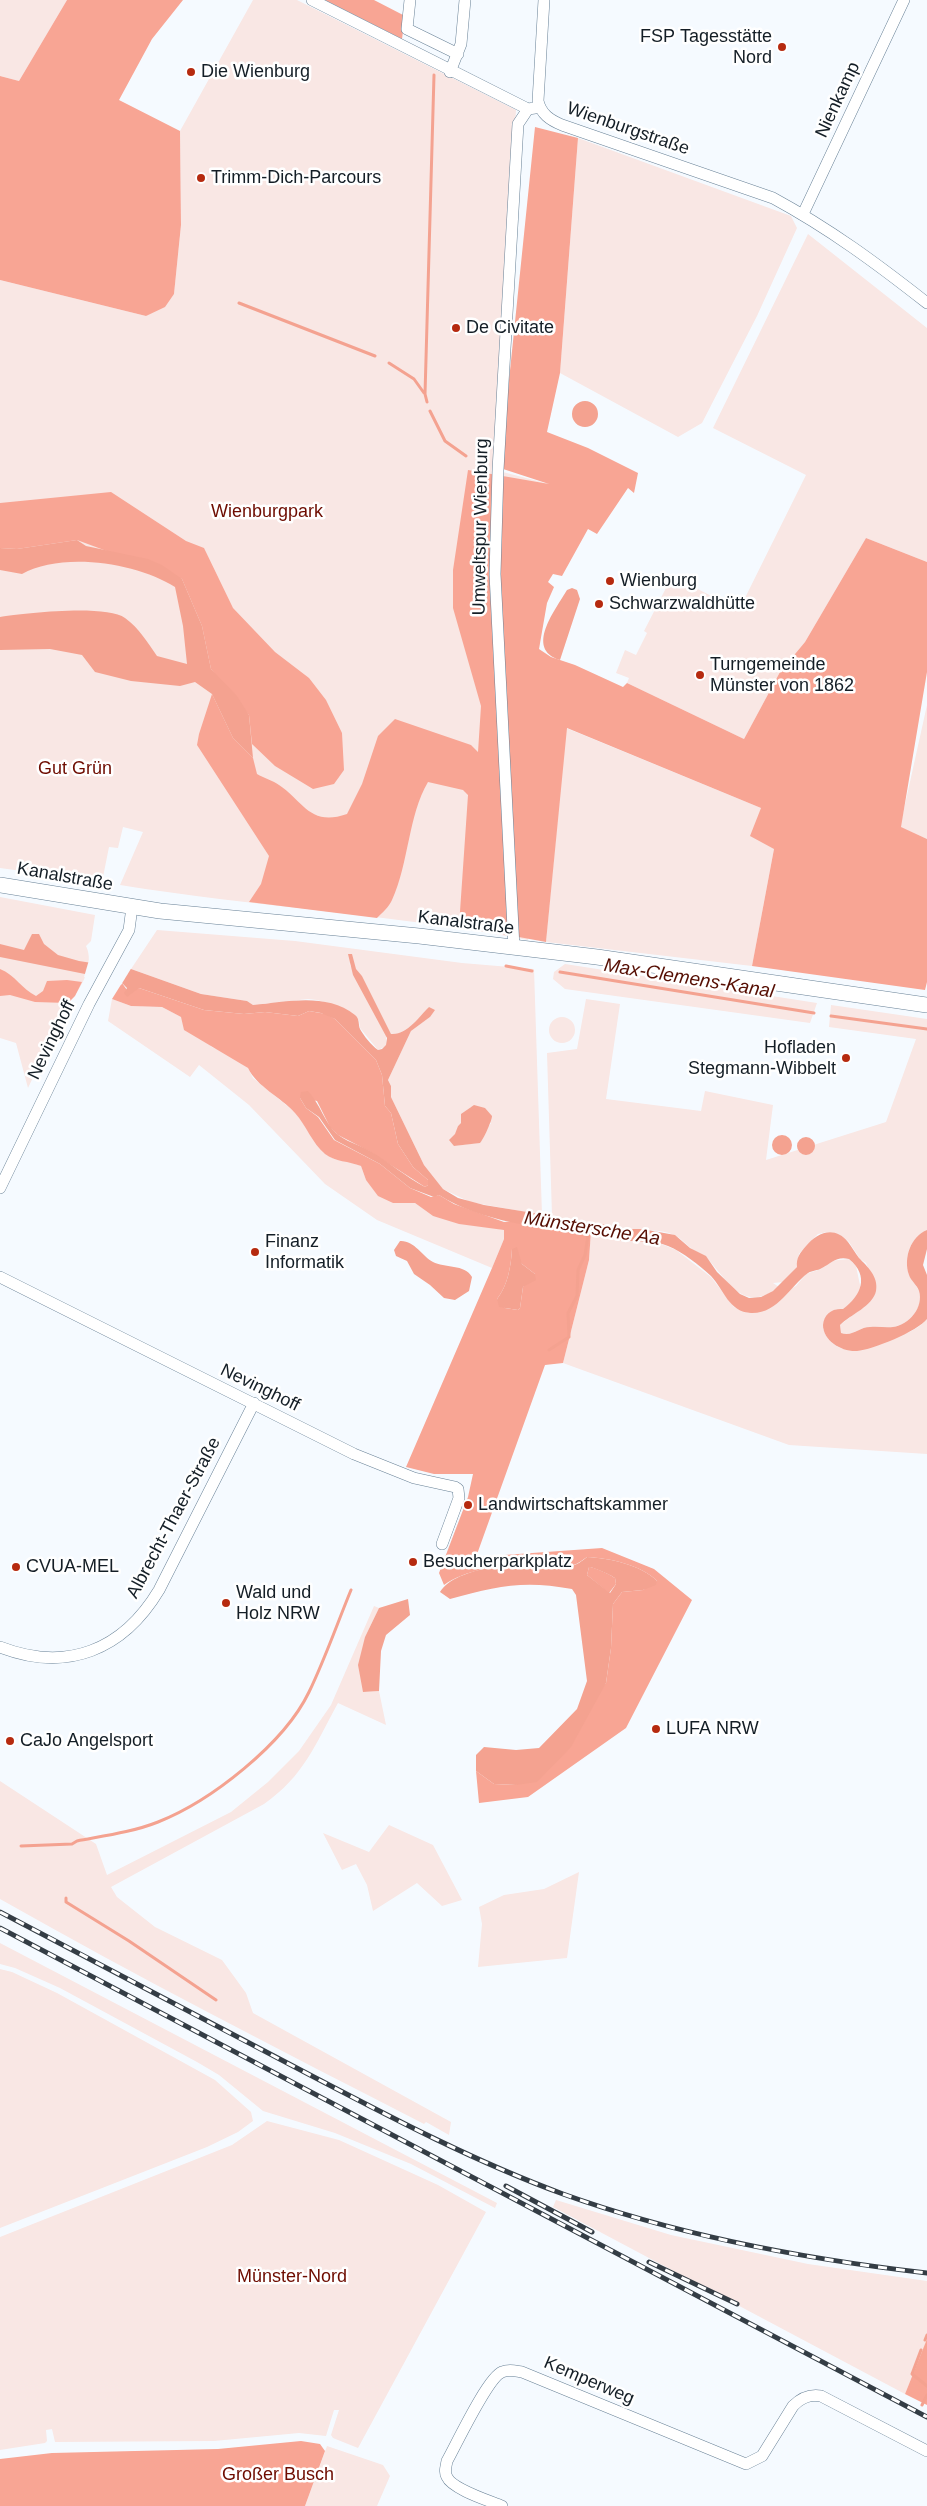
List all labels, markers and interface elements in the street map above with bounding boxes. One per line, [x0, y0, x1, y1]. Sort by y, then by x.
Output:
place label: FSP Tagesstätte Nord [640, 26, 772, 68]
marker: FSP Tagesstätte Nord [776, 41, 788, 53]
street label: Nienkamp [811, 59, 865, 141]
place label: Die Wienburg [201, 61, 310, 83]
marker: Die Wienburg [185, 66, 197, 78]
street label: Wienburgstraße [564, 98, 692, 160]
place label: Trimm-Dich-Parcours [211, 167, 381, 189]
marker: Trimm-Dich-Parcours [195, 172, 207, 184]
place label: De Civitate [466, 317, 554, 339]
marker: De Civitate [450, 322, 462, 334]
street label: Umweltspur Wienburg [469, 438, 493, 616]
park label: Wienburgpark [211, 501, 323, 523]
place label: Wienburg [620, 570, 697, 592]
marker: Wienburg [604, 575, 616, 587]
place label: Schwarzwaldhütte [609, 593, 755, 615]
marker: Schwarzwaldhütte [593, 598, 605, 610]
place label: Turngemeinde Münster von 1862 [710, 654, 854, 696]
marker: Turngemeinde Münster von 1862 [694, 669, 706, 681]
park label: Gut Grün [38, 758, 112, 780]
street label: Kanalstraße [15, 858, 115, 896]
street label: Kanalstraße [417, 906, 515, 940]
water label: Max-Clemens-Kanal [602, 954, 776, 1004]
street label: Nevinghoff [24, 997, 80, 1083]
place label: Hofladen Stegmann-Wibbelt [688, 1037, 836, 1080]
marker: Hofladen Stegmann-Wibbelt [840, 1052, 852, 1064]
water label: Münstersche Aa [522, 1207, 662, 1251]
place label: Finanz Informatik [265, 1231, 344, 1274]
marker: Finanz Informatik [249, 1246, 261, 1258]
street label: Nevinghoff [217, 1360, 303, 1416]
street label: Albrecht-Thaer-Straße [122, 1434, 226, 1602]
place label: Landwirtschaftskammer [478, 1494, 668, 1516]
marker: Landwirtschaftskammer [462, 1499, 474, 1511]
place label: Besucherparkplatz [423, 1551, 572, 1573]
place label: CVUA-MEL [26, 1556, 119, 1578]
marker: Besucherparkplatz [407, 1556, 419, 1568]
marker: CVUA-MEL [10, 1561, 22, 1573]
place label: Wald und Holz NRW [236, 1582, 320, 1625]
marker: Wald und Holz NRW [220, 1597, 232, 1609]
place label: LUFA NRW [666, 1718, 759, 1740]
marker: LUFA NRW [650, 1723, 662, 1735]
place label: CaJo Angelsport [20, 1730, 153, 1752]
marker: CaJo Angelsport [4, 1735, 16, 1747]
park label: Münster-Nord [237, 2266, 347, 2288]
street label: Kemperweg [541, 2352, 637, 2410]
park label: Großer Busch [222, 2464, 334, 2486]

